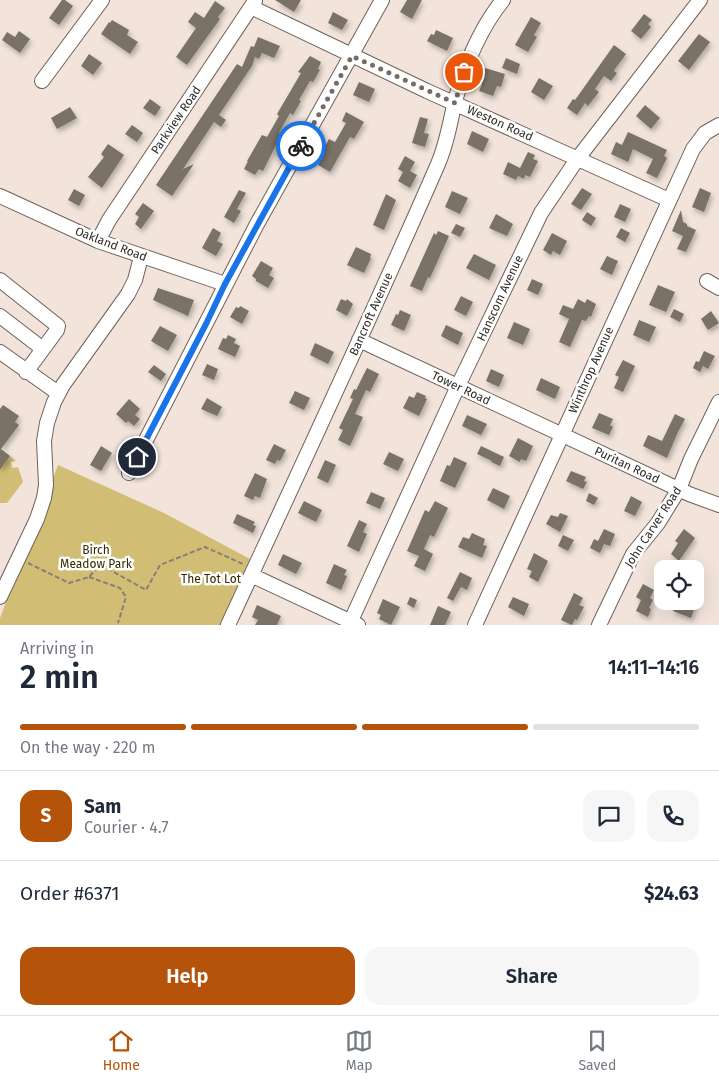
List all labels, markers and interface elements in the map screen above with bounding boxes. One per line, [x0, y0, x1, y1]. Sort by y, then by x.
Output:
pin [443, 51, 485, 93]
icon: bag [450, 58, 478, 86]
street label: Parkview Road [148, 83, 204, 157]
street label: Weston Road [465, 102, 535, 144]
courier [276, 121, 326, 171]
icon: bike [287, 132, 315, 160]
street label: Oakland Road [73, 224, 149, 264]
street label: Hanscom Avenue [474, 253, 526, 343]
street label: Bancroft Avenue [346, 270, 396, 358]
street label: Winthrop Avenue [566, 325, 616, 415]
street label: Tower Road [429, 368, 493, 408]
pin [116, 436, 158, 478]
icon: home [123, 443, 151, 471]
street label: Puritan Road [592, 444, 662, 486]
street label: John Carver Road [622, 484, 684, 570]
park label: Birch Meadow Park [60, 543, 133, 571]
map controls [654, 560, 704, 610]
button: locate [654, 560, 704, 610]
park label: The Tot Lot [181, 572, 242, 586]
text: Arriving in [20, 639, 94, 658]
text: 14:11–14:16 [608, 656, 699, 679]
text: 2 min [20, 658, 99, 696]
text: On the way · 220 m [20, 738, 155, 757]
button: chat [583, 790, 635, 842]
button: phone [647, 790, 699, 842]
text: Sam [84, 795, 121, 818]
text: S [41, 804, 51, 827]
text: Courier · 4.7 [84, 818, 169, 837]
text: Order #6371 [20, 882, 119, 905]
text: $24.63 [644, 882, 699, 905]
button: Help [20, 947, 355, 1005]
button: Share [365, 947, 699, 1005]
tab: Home [103, 1027, 140, 1074]
tab: Map [345, 1027, 373, 1074]
tab: Saved [578, 1027, 616, 1074]

